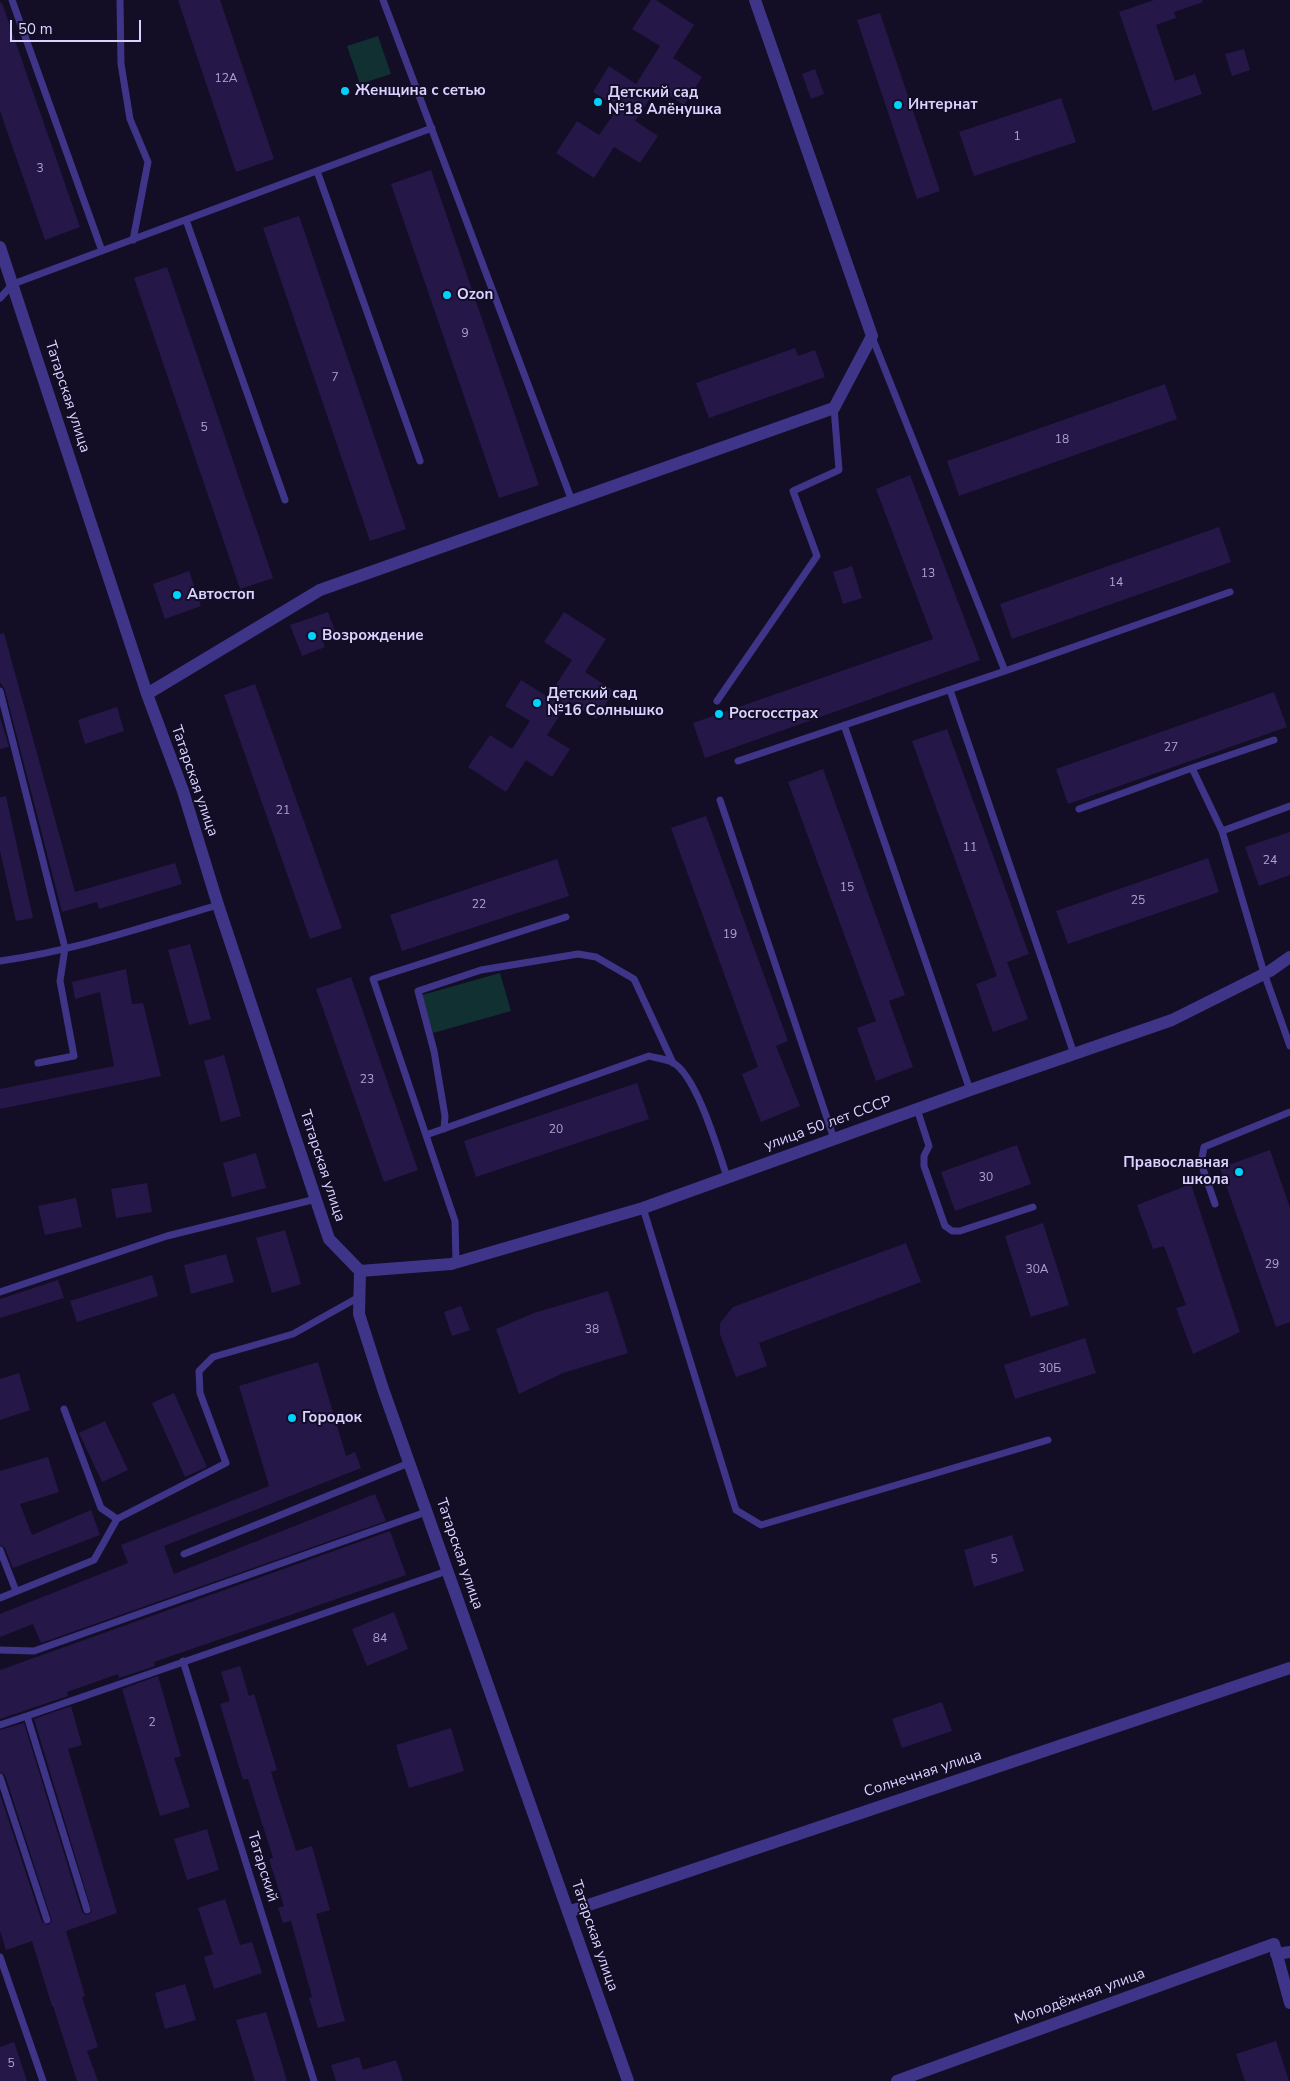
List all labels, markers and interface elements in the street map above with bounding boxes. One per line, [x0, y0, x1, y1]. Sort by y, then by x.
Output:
scale bar [12, 10, 144, 42]
text: 50 m [18, 19, 53, 39]
house number: 12А [214, 72, 238, 86]
place label: Женщина с сетью [355, 82, 486, 100]
place label: Детский сад №18 Алёнушка [608, 84, 722, 119]
marker: Женщина с сетью [339, 85, 351, 97]
marker: Детский сад №18 Алёнушка [592, 96, 604, 108]
place label: Интернат [908, 96, 978, 114]
marker: Интернат [892, 99, 904, 111]
house number: 1 [1013, 130, 1021, 144]
house number: 3 [36, 162, 44, 176]
place label: Ozon [457, 286, 493, 304]
marker: Ozon [441, 289, 453, 301]
house number: 9 [461, 327, 469, 341]
street label: Татарская улица [40, 339, 94, 455]
house number: 7 [331, 371, 339, 385]
house number: 5 [200, 421, 208, 435]
house number: 18 [1055, 433, 1069, 447]
house number: 13 [921, 567, 935, 581]
house number: 14 [1109, 576, 1123, 590]
place label: Автостоп [187, 586, 255, 604]
marker: Автостоп [171, 589, 183, 601]
place label: Возрождение [322, 627, 424, 645]
marker: Возрождение [306, 630, 318, 642]
place label: Детский сад №16 Солнышко [547, 685, 664, 720]
marker: Детский сад №16 Солнышко [531, 697, 543, 709]
place label: Росгосстрах [729, 705, 818, 723]
marker: Росгосстрах [713, 708, 725, 720]
street label: Татарская улица [167, 723, 221, 839]
house number: 27 [1164, 741, 1178, 755]
house number: 21 [276, 804, 290, 818]
house number: 11 [963, 841, 977, 855]
house number: 24 [1263, 854, 1277, 868]
house number: 15 [840, 881, 854, 895]
house number: 25 [1131, 894, 1145, 908]
house number: 22 [472, 898, 486, 912]
house number: 19 [723, 928, 737, 942]
house number: 23 [360, 1073, 374, 1087]
street label: улица 50 лет СССР [762, 1093, 894, 1155]
street label: Татарская улица [295, 1108, 349, 1224]
house number: 20 [549, 1123, 563, 1137]
place label: Православная школа [1123, 1154, 1229, 1189]
marker: Православная школа [1233, 1166, 1245, 1178]
house number: 30 [979, 1171, 993, 1185]
house number: 29 [1265, 1258, 1279, 1272]
house number: 30А [1025, 1263, 1049, 1277]
house number: 38 [585, 1323, 599, 1337]
house number: 30Б [1039, 1362, 1061, 1376]
place label: Городок [302, 1409, 362, 1427]
marker: Городок [286, 1412, 298, 1424]
street label: Татарская улица [432, 1496, 486, 1612]
house number: 5 [990, 1553, 998, 1567]
house number: 84 [373, 1632, 387, 1646]
house number: 2 [148, 1716, 156, 1730]
street label: Солнечная улица [862, 1746, 984, 1802]
street label: Татарский [243, 1830, 281, 1904]
street label: Татарская улица [567, 1878, 621, 1994]
street label: Молодёжная улица [1012, 1965, 1148, 2029]
house number: 5 [7, 2057, 15, 2071]

